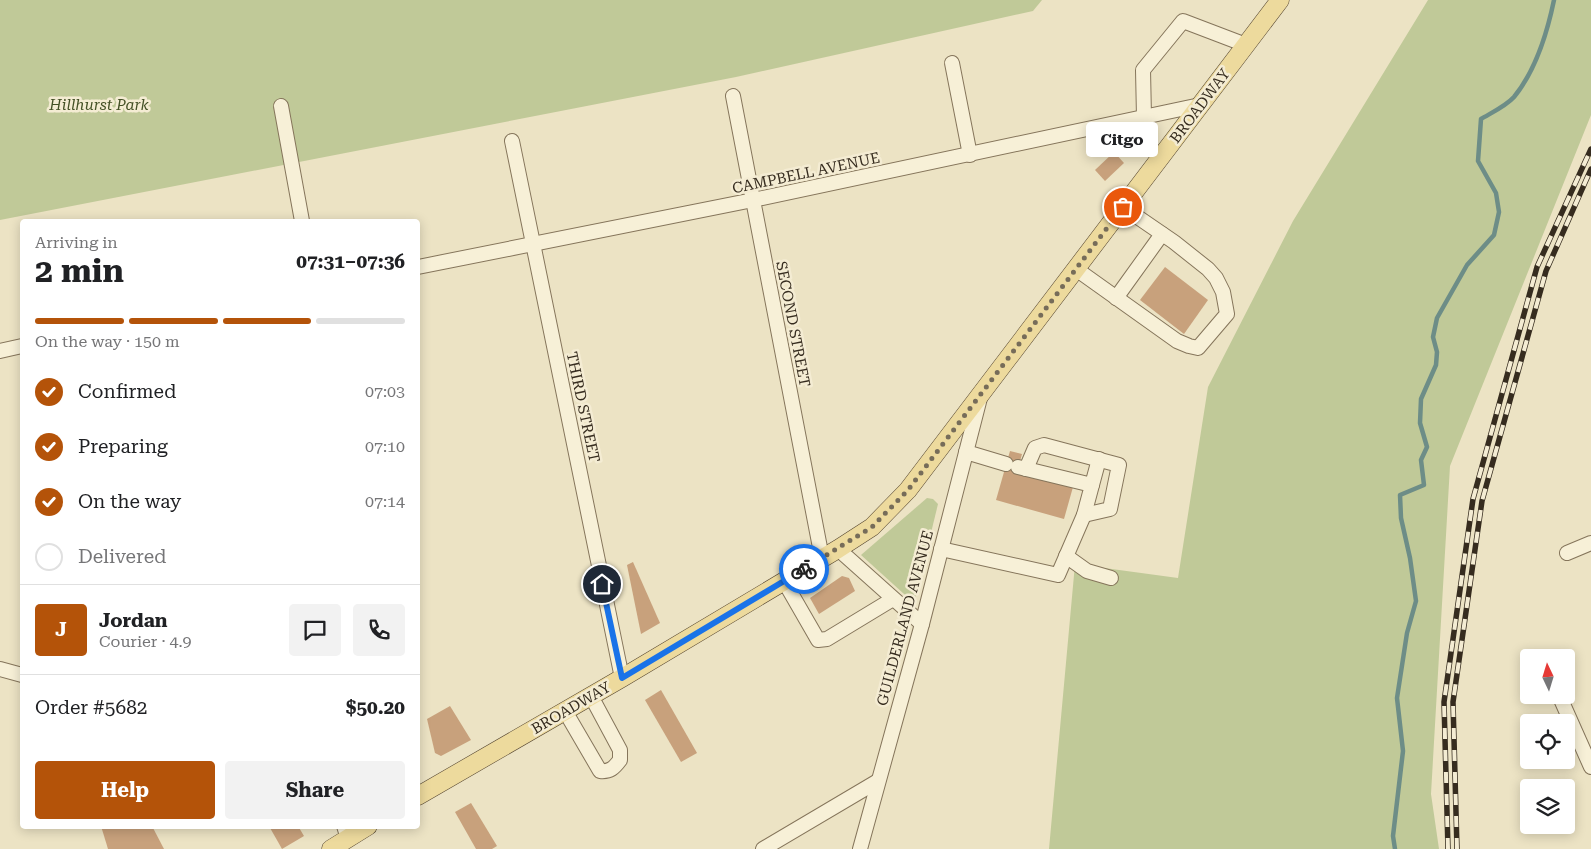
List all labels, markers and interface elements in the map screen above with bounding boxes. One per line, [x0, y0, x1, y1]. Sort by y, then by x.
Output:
street label: BROADWAY [1166, 65, 1234, 147]
park label: Hillhurst Park [48, 96, 150, 114]
callout: Citgo [1087, 122, 1159, 157]
text: Citgo [1100, 130, 1144, 149]
street label: CAMPBELL AVENUE [731, 149, 881, 197]
pin [1102, 186, 1144, 228]
icon: bag [1109, 193, 1137, 221]
text: Arriving in [35, 233, 118, 252]
text: 07:31–07:36 [296, 250, 405, 273]
text: 2 min [35, 252, 124, 290]
street label: SECOND STREET [772, 260, 814, 388]
text: On the way · 150 m [35, 332, 180, 351]
street label: THIRD STREET [562, 350, 604, 464]
icon: check [35, 378, 63, 406]
text: Confirmed [78, 380, 176, 403]
text: 07:03 [365, 382, 405, 401]
icon: check [35, 433, 63, 461]
text: Preparing [78, 435, 168, 458]
text: 07:10 [365, 437, 405, 456]
icon: check [35, 488, 63, 516]
text: On the way [78, 490, 181, 513]
text: 07:14 [365, 492, 405, 511]
street label: GUILDERLAND AVENUE [873, 528, 937, 708]
courier [779, 544, 829, 594]
text: Delivered [78, 545, 166, 568]
icon: bike [790, 555, 818, 583]
pin [581, 563, 623, 605]
icon: home [588, 570, 616, 598]
button: chat [289, 604, 341, 656]
button: phone [353, 604, 405, 656]
text: Jordan [99, 609, 168, 632]
text: J [55, 618, 67, 641]
text: Courier · 4.9 [99, 632, 192, 651]
north arrow [1520, 649, 1575, 704]
map controls [1520, 649, 1575, 834]
street label: BROADWAY [528, 678, 614, 738]
text: Order #5682 [35, 696, 147, 719]
text: $50.20 [346, 696, 405, 719]
button: locate [1520, 714, 1575, 769]
button: Help [35, 761, 215, 819]
button: Share [225, 761, 405, 819]
button: layers [1520, 779, 1575, 834]

